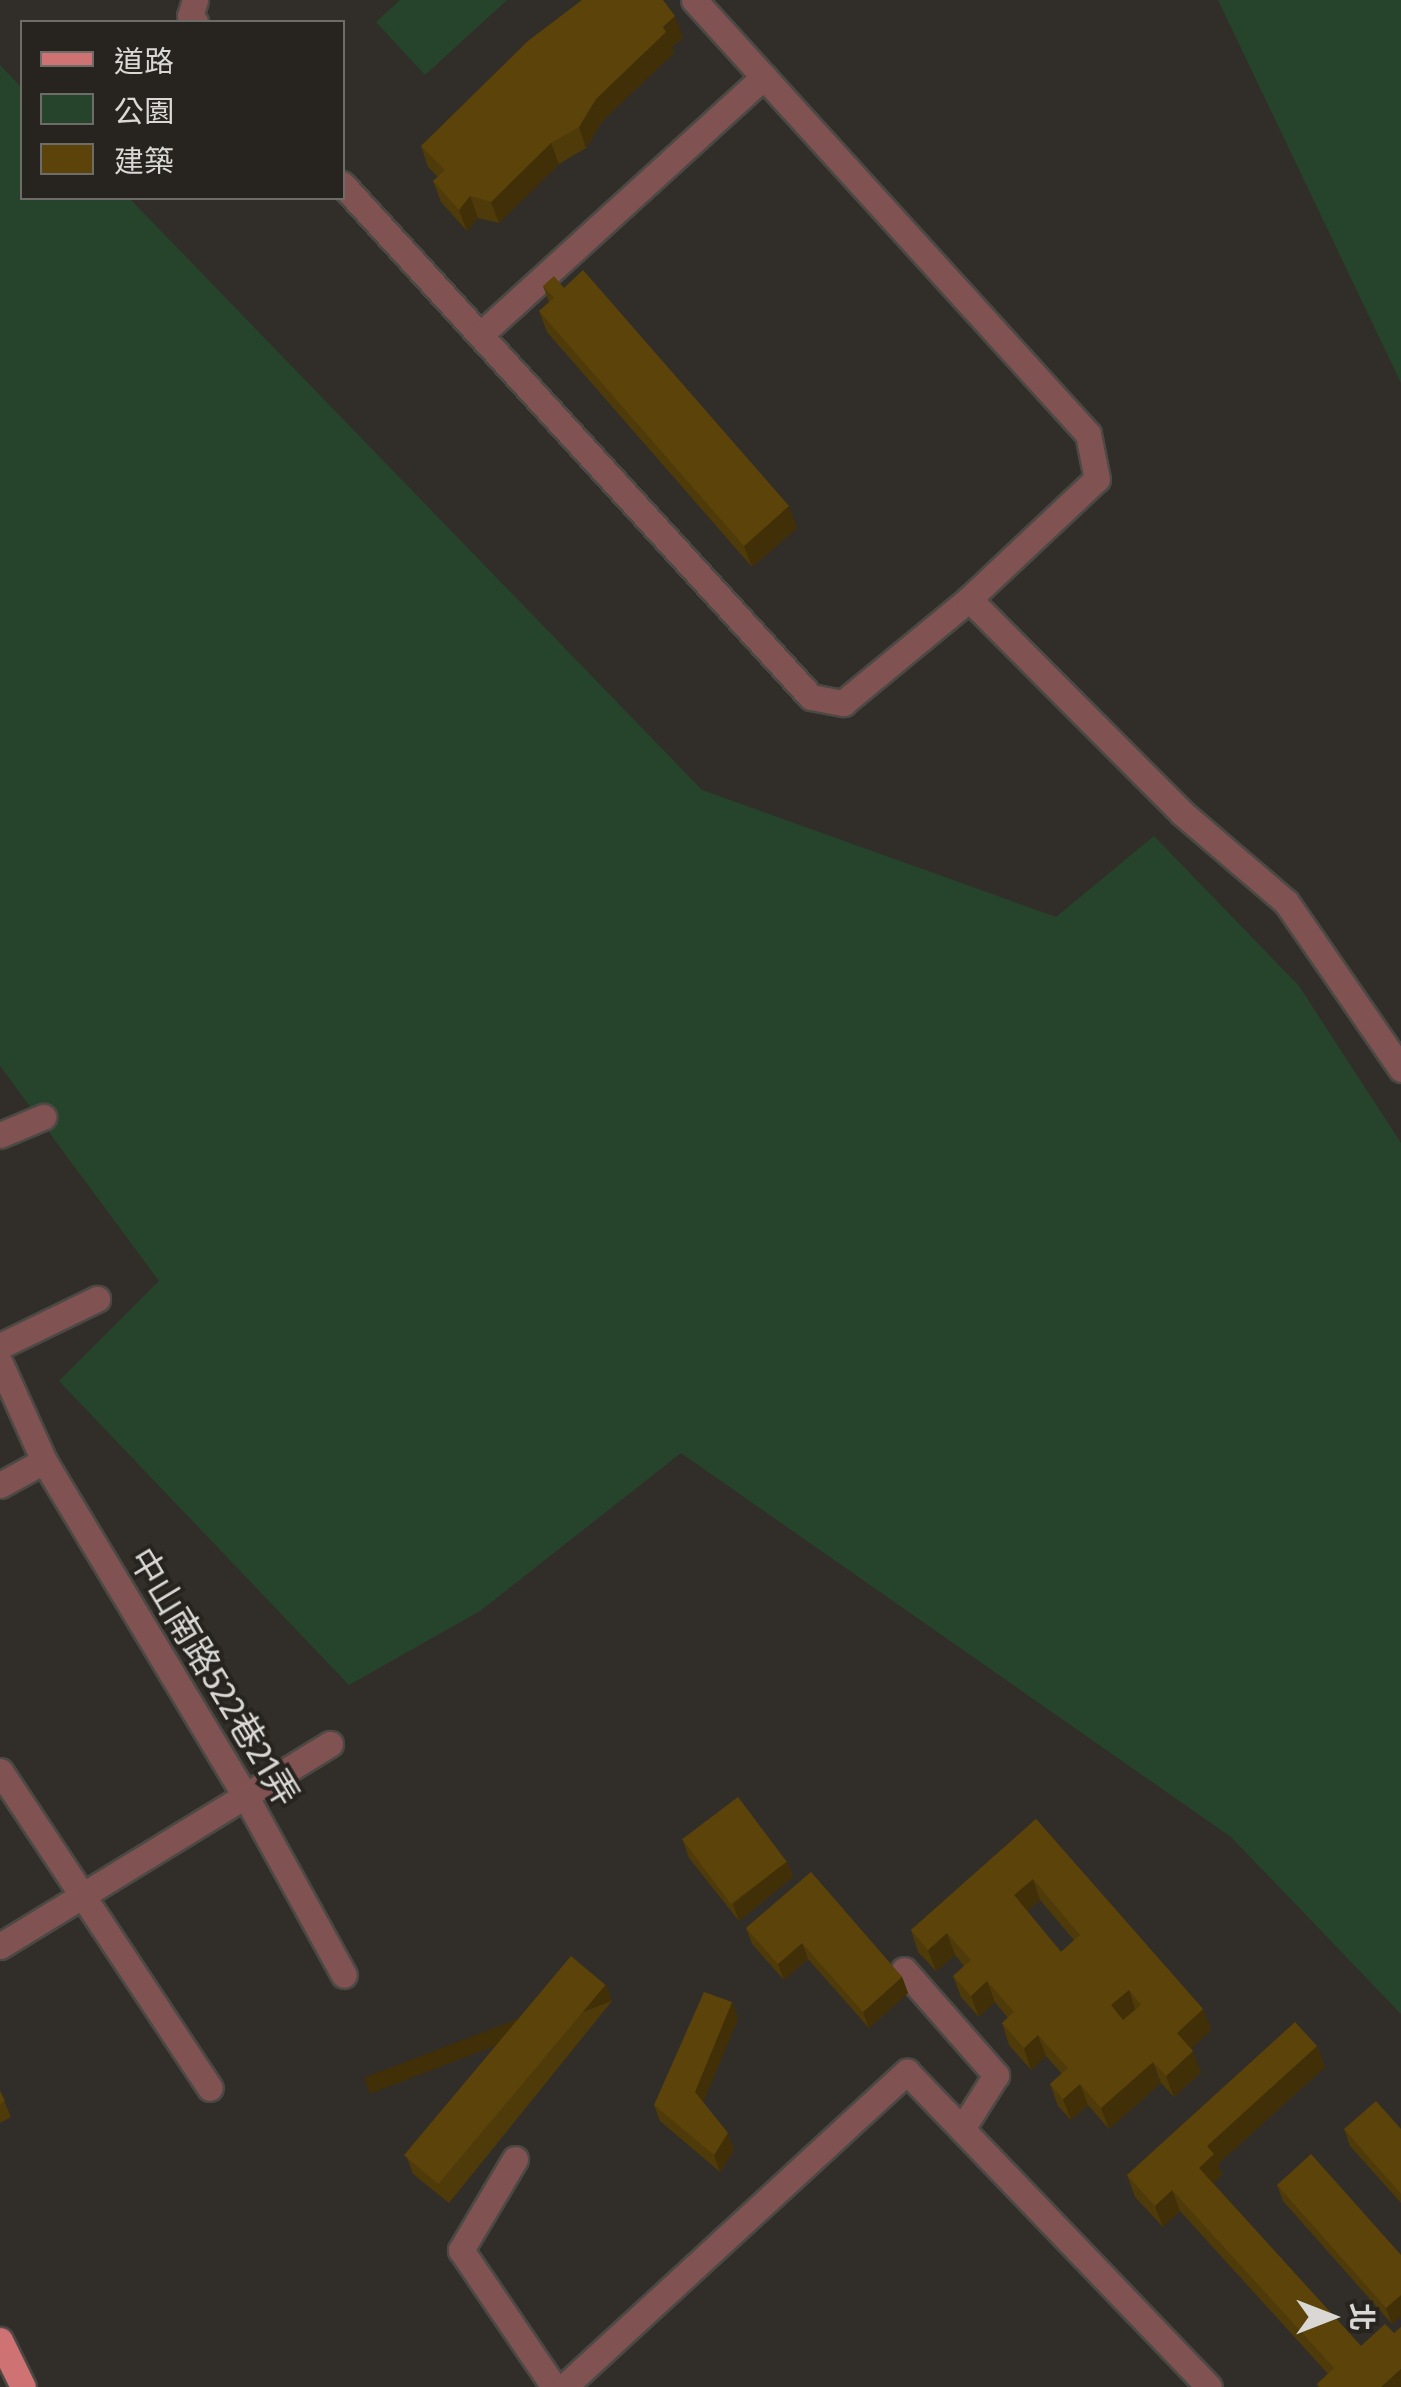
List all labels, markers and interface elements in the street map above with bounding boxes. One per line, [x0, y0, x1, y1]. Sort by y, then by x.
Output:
legend [20, 20, 345, 200]
text: 道路 [114, 44, 174, 80]
text: 公園 [114, 94, 174, 130]
text: 建築 [114, 144, 174, 180]
street label: 中山南路522巷21弄 [120, 1540, 308, 1814]
north arrow [1281, 2267, 1381, 2367]
text: 北 [1345, 2303, 1378, 2331]

